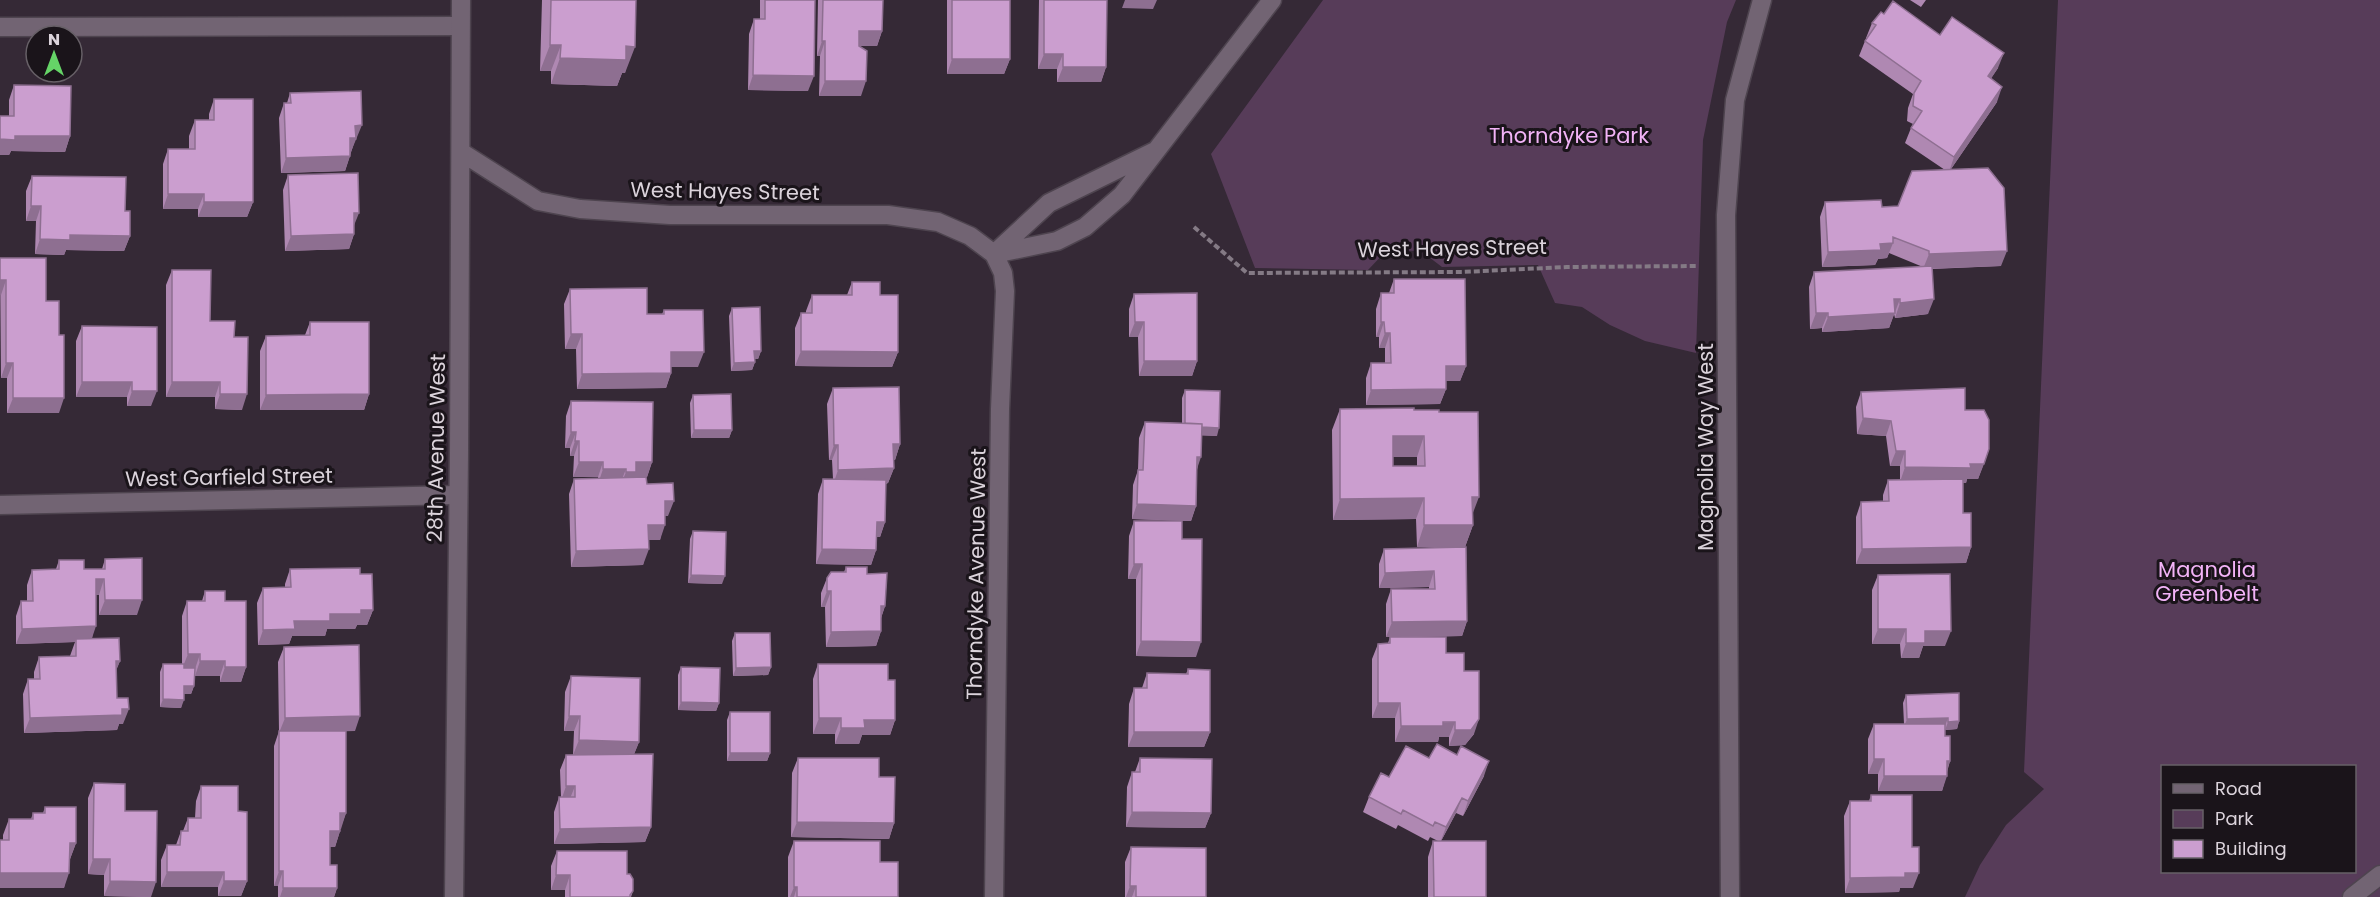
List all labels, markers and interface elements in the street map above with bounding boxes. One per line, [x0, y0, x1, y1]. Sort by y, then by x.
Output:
north arrow [24, 24, 84, 84]
text: N [48, 28, 60, 51]
park label: Thorndyke Park [1489, 121, 1649, 150]
street label: West Hayes Street [630, 175, 820, 207]
street label: West Hayes Street [1357, 232, 1547, 264]
street label: Magnolia Way West [1691, 343, 1720, 551]
street label: 28th Avenue West [420, 353, 452, 543]
street label: Thorndyke Avenue West [959, 448, 993, 700]
street label: West Garfield Street [125, 461, 333, 493]
park label: Magnolia Greenbelt [2155, 555, 2259, 608]
legend [2161, 765, 2356, 873]
text: Road [2215, 776, 2262, 801]
text: Park [2215, 806, 2254, 831]
text: Building [2215, 836, 2287, 861]

